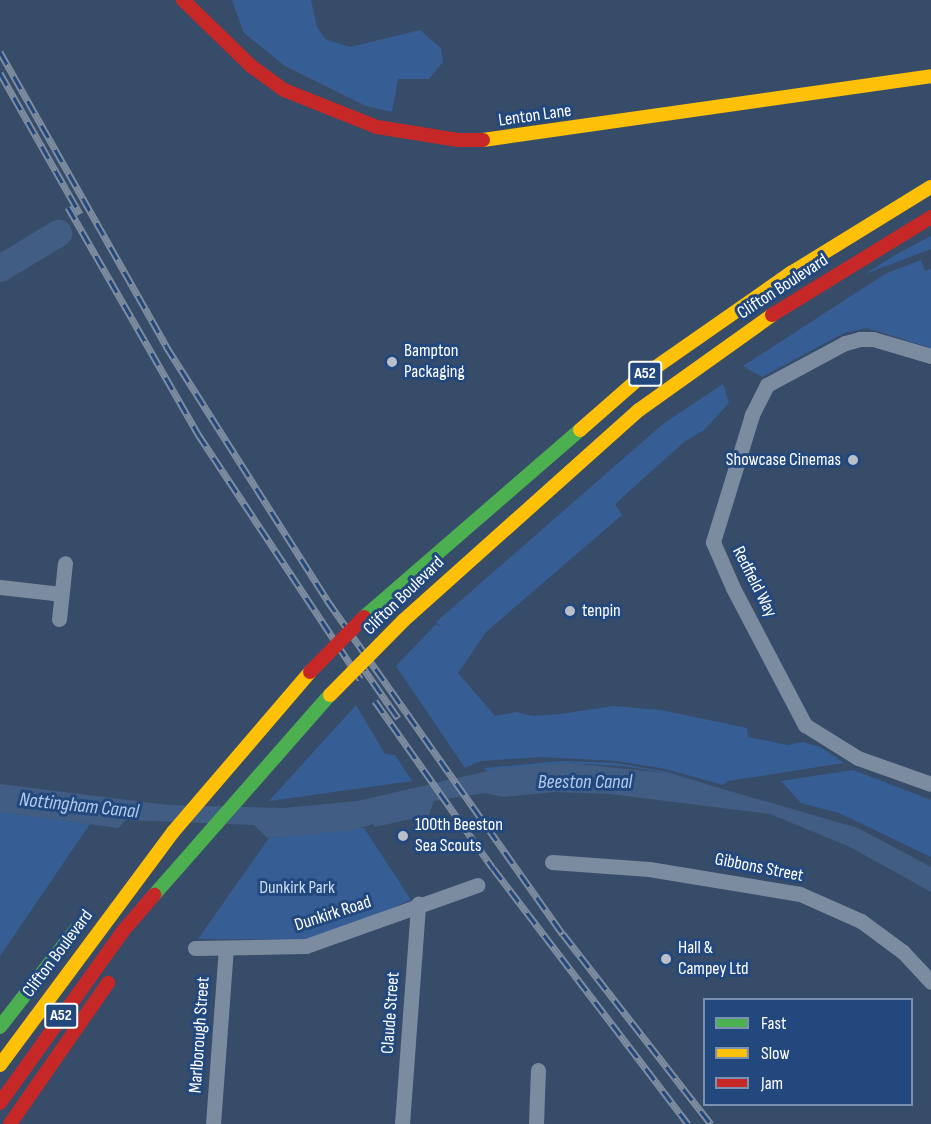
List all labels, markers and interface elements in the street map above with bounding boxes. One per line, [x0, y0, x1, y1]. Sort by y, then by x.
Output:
street label: Lenton Lane [497, 100, 573, 132]
street label: Clifton Boulevard [734, 250, 832, 324]
place label: Bampton Packaging [404, 341, 465, 384]
marker: Bampton Packaging [385, 355, 399, 369]
road number: A52 [627, 361, 663, 387]
place label: Showcase Cinemas [726, 449, 841, 471]
marker: Showcase Cinemas [846, 453, 860, 467]
street label: Redfield Way [727, 543, 781, 621]
street label: Clifton Boulevard [359, 552, 449, 640]
place label: tenpin [582, 600, 621, 622]
marker: tenpin [563, 604, 577, 618]
water label: Beeston Canal [538, 770, 632, 794]
water label: Nottingham Canal [18, 788, 140, 824]
place label: 100th Beeston Sea Scouts [415, 815, 503, 858]
marker: 100th Beeston Sea Scouts [396, 829, 410, 843]
street label: Gibbons Street [713, 849, 805, 887]
park label: Dunkirk Park [259, 877, 335, 899]
street label: Dunkirk Road [292, 891, 374, 937]
street label: Clifton Boulevard [18, 906, 98, 1002]
place label: Hall & Campey Ltd [678, 938, 749, 980]
marker: Hall & Campey Ltd [659, 952, 673, 966]
street label: Claude Street [377, 971, 405, 1055]
street label: Marlborough Street [185, 976, 215, 1094]
legend [703, 998, 913, 1106]
road number: A52 [43, 1003, 79, 1029]
text: Fast [761, 1013, 786, 1034]
text: Slow [761, 1043, 790, 1064]
text: Jam [761, 1073, 783, 1094]

